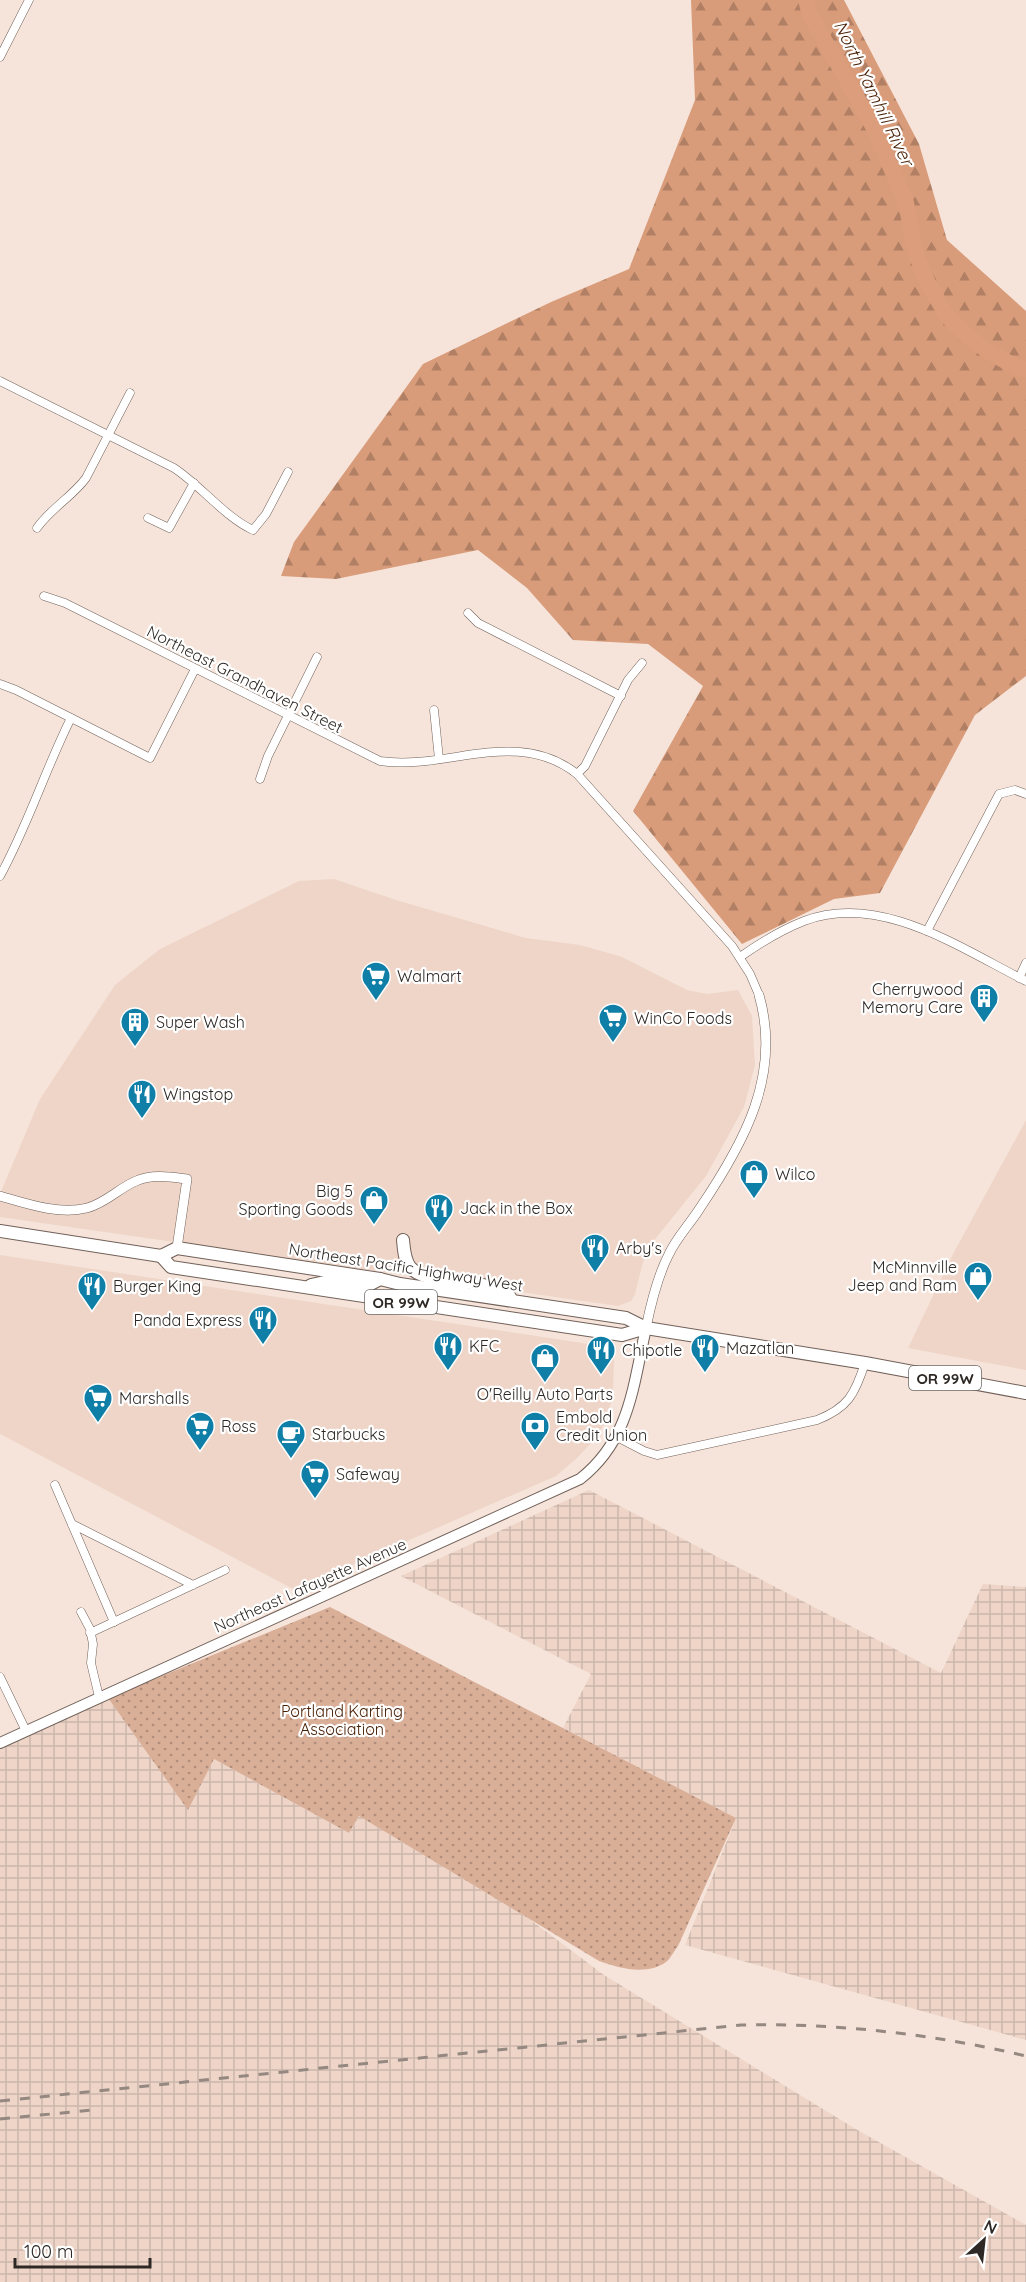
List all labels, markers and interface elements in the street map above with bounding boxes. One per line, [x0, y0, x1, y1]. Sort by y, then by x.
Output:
water label: North Yamhill River [829, 17, 920, 171]
street label: Northeast Grandhaven Street [144, 621, 346, 737]
supermarket icon: Walmart [360, 960, 392, 1002]
place label: Walmart [397, 966, 462, 986]
place label: Cherrywood Memory Care [862, 979, 963, 1017]
building icon: Cherrywood Memory Care [968, 982, 1000, 1024]
supermarket icon: WinCo Foods [597, 1002, 629, 1044]
building icon: Super Wash [119, 1006, 151, 1048]
place label: WinCo Foods [634, 1008, 732, 1028]
place label: Super Wash [156, 1012, 245, 1032]
restaurant icon: Wingstop [126, 1078, 158, 1120]
place label: Wingstop [163, 1084, 233, 1104]
shop icon: Wilco [738, 1158, 770, 1200]
place label: Wilco [775, 1164, 815, 1184]
place label: Big 5 Sporting Goods [238, 1181, 353, 1219]
shop icon: Big 5 Sporting Goods [358, 1184, 390, 1226]
restaurant icon: Jack in the Box [423, 1192, 455, 1234]
place label: Jack in the Box [460, 1198, 573, 1218]
restaurant icon: Arby's [579, 1232, 611, 1274]
place label: Arby's [616, 1238, 662, 1258]
street label: Northeast Pacific Highway West [287, 1239, 525, 1295]
place label: McMinnville Jeep and Ram [848, 1257, 957, 1295]
shop icon: McMinnville Jeep and Ram [962, 1260, 994, 1302]
restaurant icon: Burger King [76, 1270, 108, 1312]
place label: Burger King [113, 1276, 201, 1296]
road number: OR 99W [365, 1290, 437, 1314]
restaurant icon: Panda Express [247, 1304, 279, 1346]
place label: Panda Express [133, 1310, 242, 1330]
restaurant icon: KFC [432, 1330, 464, 1372]
restaurant icon: Mazatlan [689, 1332, 721, 1374]
restaurant icon: Chipotle [585, 1334, 617, 1376]
place label: KFC [469, 1336, 499, 1356]
place label: Mazatlan [726, 1338, 794, 1358]
place label: Chipotle [622, 1340, 682, 1360]
shop icon: O'Reilly Auto Parts [529, 1342, 561, 1384]
road number: OR 99W [909, 1366, 981, 1390]
supermarket icon: Marshalls [82, 1382, 114, 1424]
place label: O'Reilly Auto Parts [477, 1384, 613, 1404]
place label: Marshalls [119, 1388, 189, 1408]
place label: Embold Credit Union [556, 1407, 647, 1445]
supermarket icon: Ross [184, 1410, 216, 1452]
bank icon: Embold Credit Union [519, 1410, 551, 1452]
place label: Ross [221, 1416, 256, 1436]
cafe icon: Starbucks [275, 1418, 307, 1460]
place label: Starbucks [312, 1424, 385, 1444]
supermarket icon: Safeway [299, 1458, 331, 1500]
place label: Safeway [336, 1464, 400, 1484]
street label: Northeast Lafayette Avenue [211, 1533, 409, 1637]
park label: Portland Karting Association [281, 1701, 403, 1739]
north arrow [954, 2210, 1014, 2270]
text: N [981, 2215, 1001, 2238]
scale bar [15, 2231, 150, 2269]
text: 100 m [24, 2240, 73, 2263]

